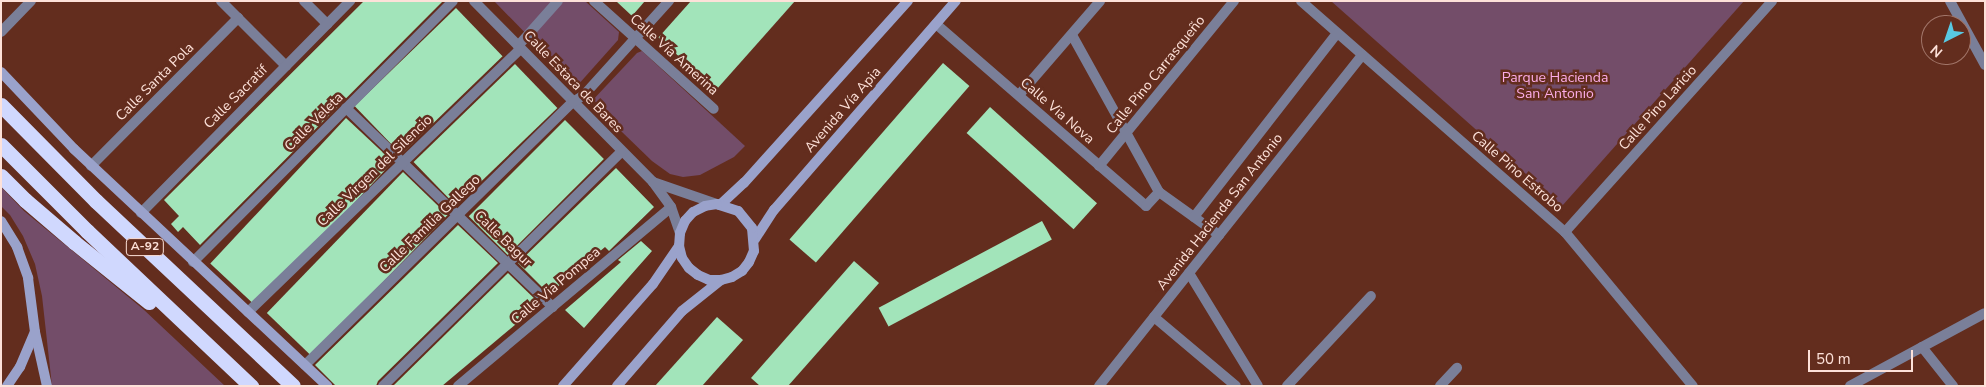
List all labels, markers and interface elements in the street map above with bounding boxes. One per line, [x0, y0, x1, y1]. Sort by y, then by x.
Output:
street label: Calle Vía Amerina [626, 11, 722, 99]
street label: Calle Pino Carrasqueño [1103, 13, 1209, 137]
north arrow [1921, 15, 1971, 65]
street label: Calle Estaca de Bares [520, 27, 626, 137]
street label: Calle Santa Pola [112, 39, 198, 125]
text: N [1926, 40, 1947, 62]
street label: Calle Sacratif [201, 62, 271, 132]
street label: Calle Pino Laricio [1616, 62, 1700, 154]
street label: Avenida Vía Apia [801, 64, 885, 156]
park label: Parque Hacienda San Antonio [1502, 70, 1608, 102]
street label: Calle Via Nova [1017, 74, 1097, 148]
street label: Calle Veleta [281, 89, 347, 155]
street label: Calle Virgen del Silencio [314, 112, 436, 230]
street label: Calle Pino Estrobo [1468, 128, 1566, 216]
street label: Avenida Hacienda San Antonio [1154, 130, 1286, 294]
street label: Calle Familia Gallego [376, 172, 484, 276]
street label: Calle Bagur [471, 207, 535, 271]
road number: A-92 [125, 238, 165, 256]
street label: Calle Via Pompea [508, 244, 604, 328]
scale bar [1811, 340, 1916, 372]
text: 50 m [1816, 349, 1851, 369]

